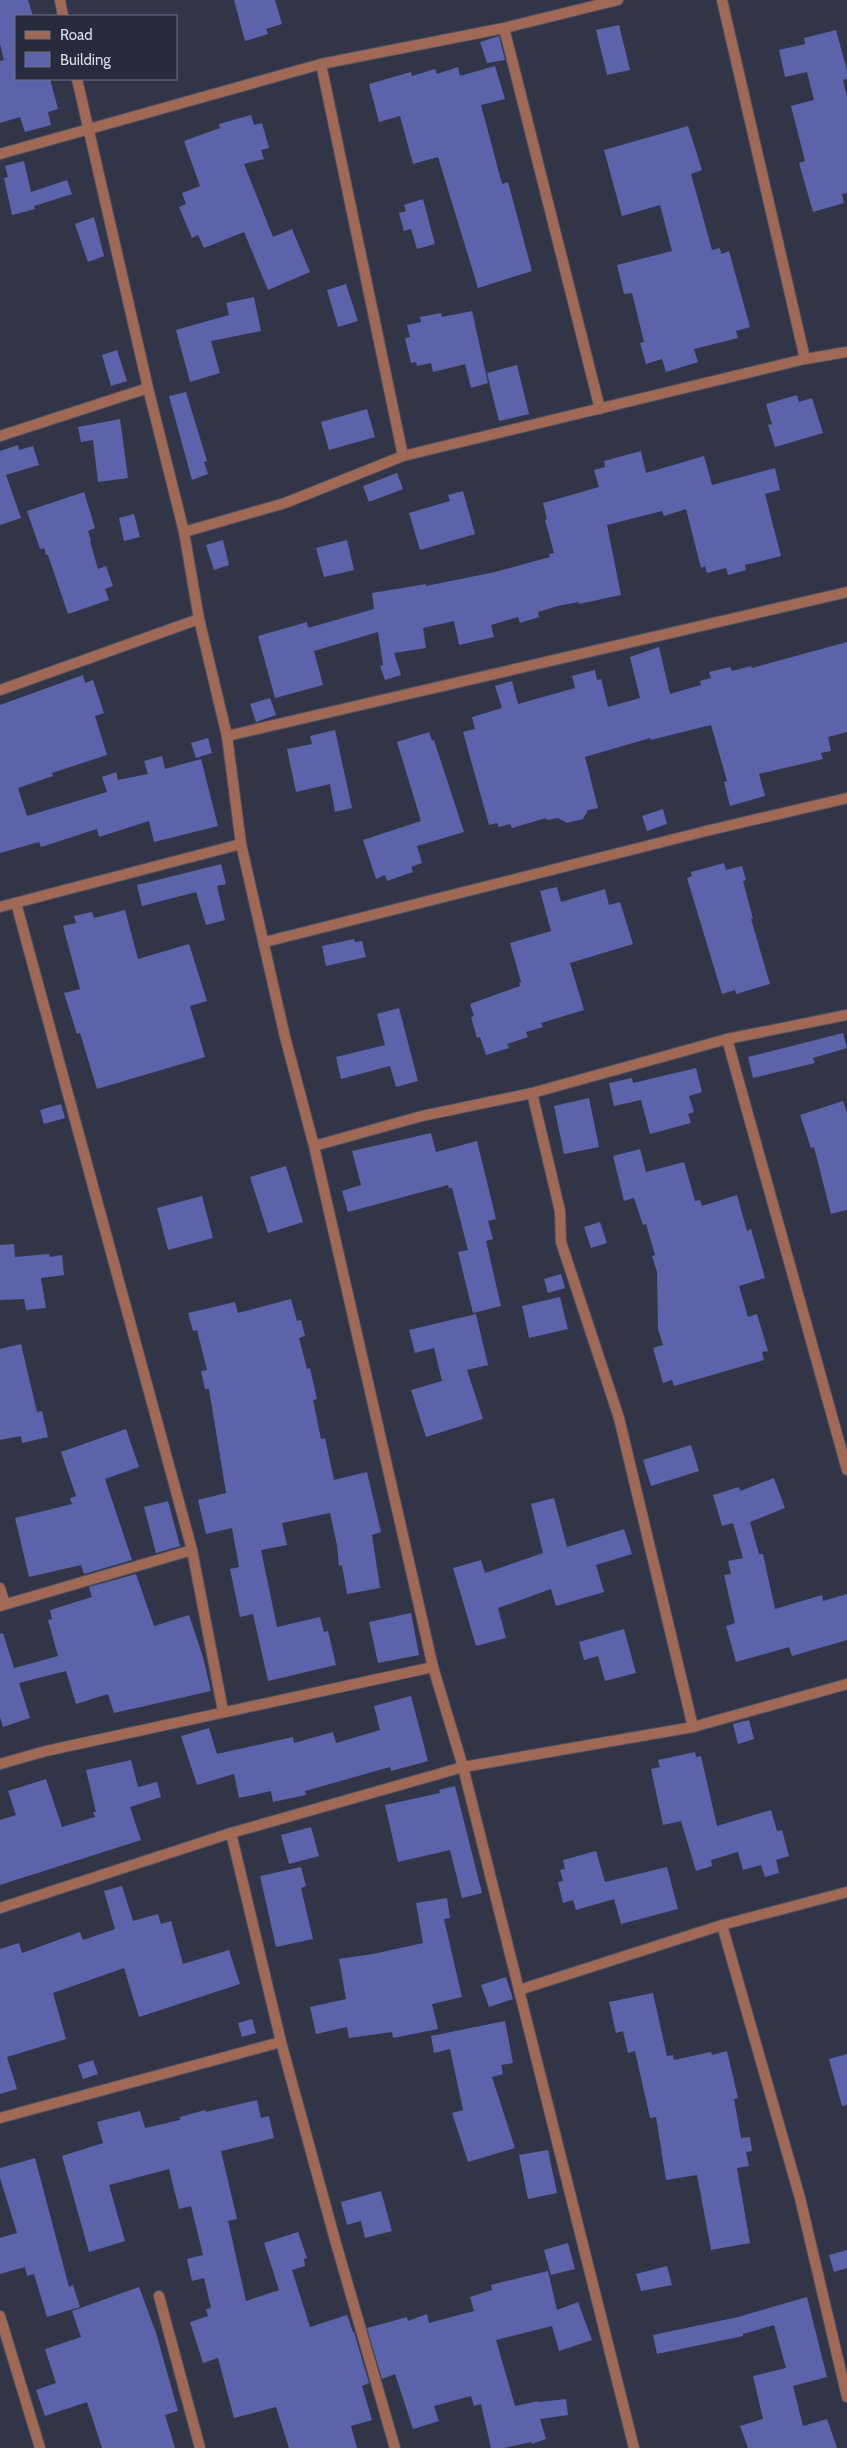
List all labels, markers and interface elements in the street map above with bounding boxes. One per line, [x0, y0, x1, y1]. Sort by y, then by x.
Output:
legend [15, 15, 178, 80]
text: Road [60, 26, 93, 44]
text: Building [60, 51, 111, 69]

